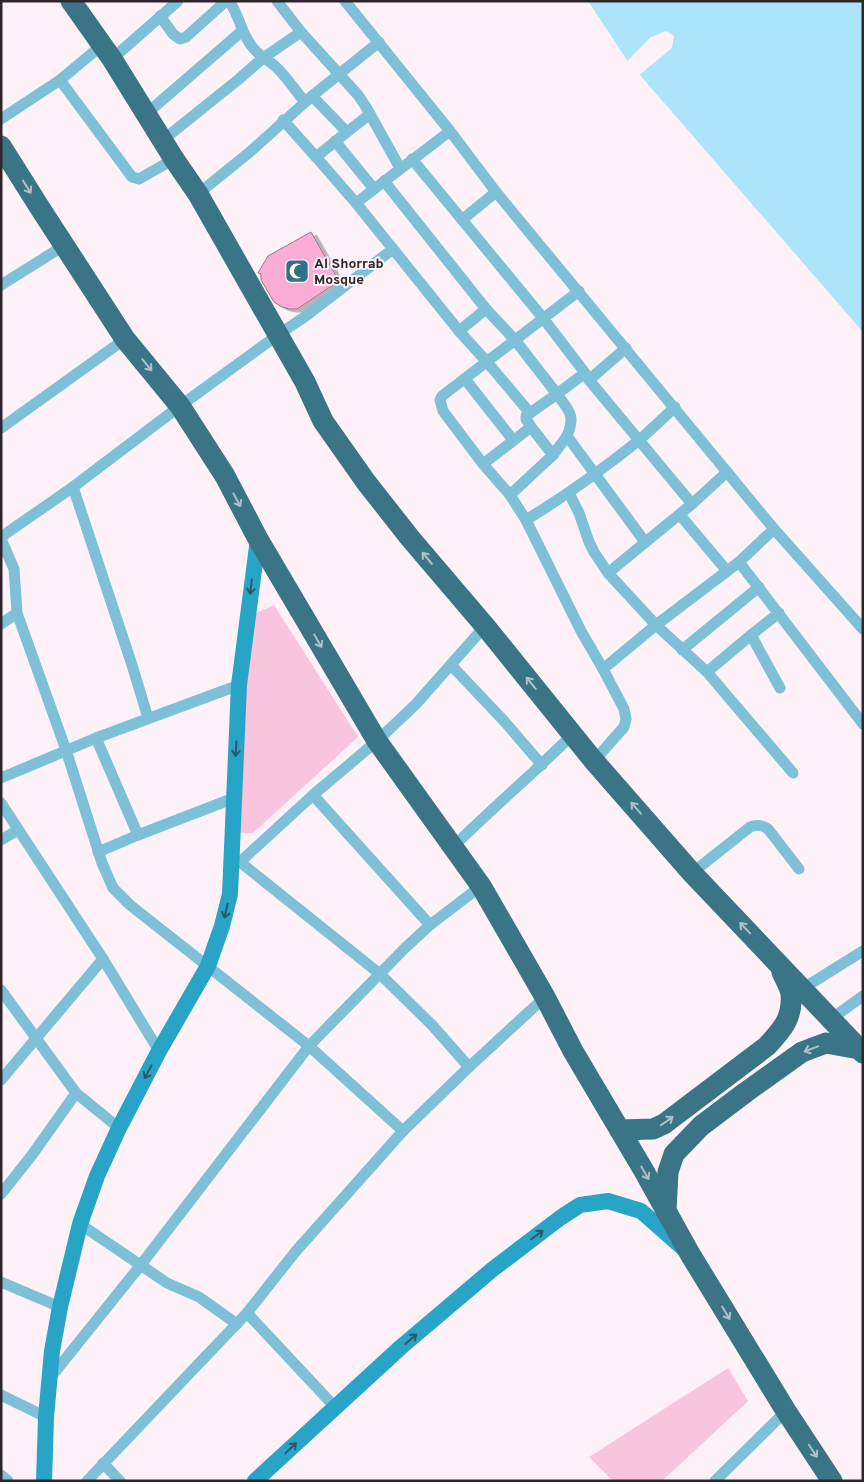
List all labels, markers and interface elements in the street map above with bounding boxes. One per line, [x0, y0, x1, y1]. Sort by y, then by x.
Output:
one-way arrow [22, 180, 32, 194]
place label: Al Shorrab Mosque [314, 256, 384, 289]
mosque icon: Al Shorrab Mosque [284, 258, 310, 284]
one-way arrow [141, 358, 152, 371]
one-way arrow [233, 492, 242, 507]
one-way arrow [422, 552, 433, 565]
one-way arrow [246, 579, 256, 595]
one-way arrow [313, 633, 323, 647]
one-way arrow [525, 677, 536, 690]
one-way arrow [232, 741, 241, 757]
one-way arrow [630, 801, 641, 814]
one-way arrow [221, 902, 230, 918]
one-way arrow [739, 921, 751, 934]
one-way arrow [804, 1045, 819, 1054]
one-way arrow [143, 1064, 152, 1079]
one-way arrow [659, 1116, 673, 1126]
one-way arrow [640, 1165, 650, 1179]
one-way arrow [530, 1230, 543, 1241]
one-way arrow [721, 1306, 731, 1320]
one-way arrow [405, 1333, 418, 1344]
one-way arrow [284, 1442, 297, 1454]
one-way arrow [808, 1443, 818, 1457]

